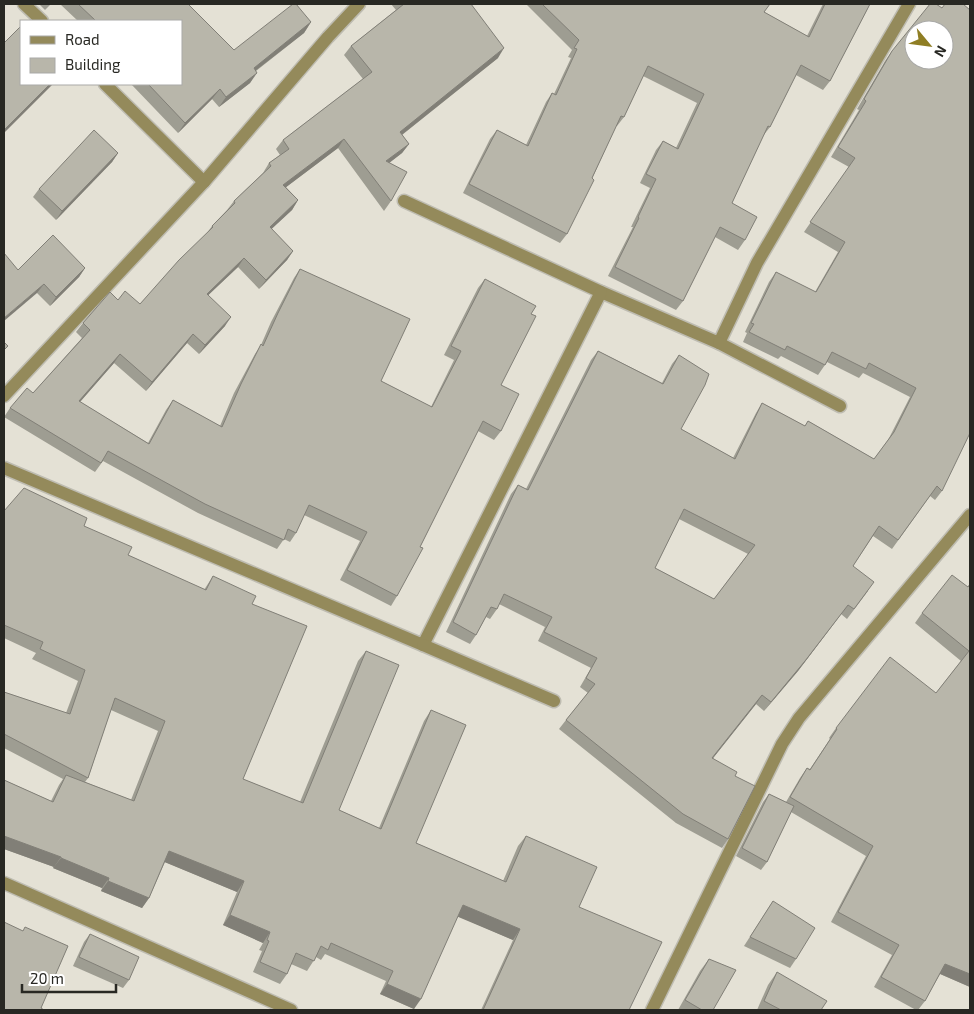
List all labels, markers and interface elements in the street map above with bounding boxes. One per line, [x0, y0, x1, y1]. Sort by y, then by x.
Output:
legend [20, 20, 182, 85]
north arrow [904, 20, 954, 70]
text: Road [65, 30, 100, 48]
text: N [931, 43, 951, 60]
text: Building [65, 55, 121, 73]
scale bar [22, 962, 116, 994]
text: 20 m [30, 969, 64, 987]

